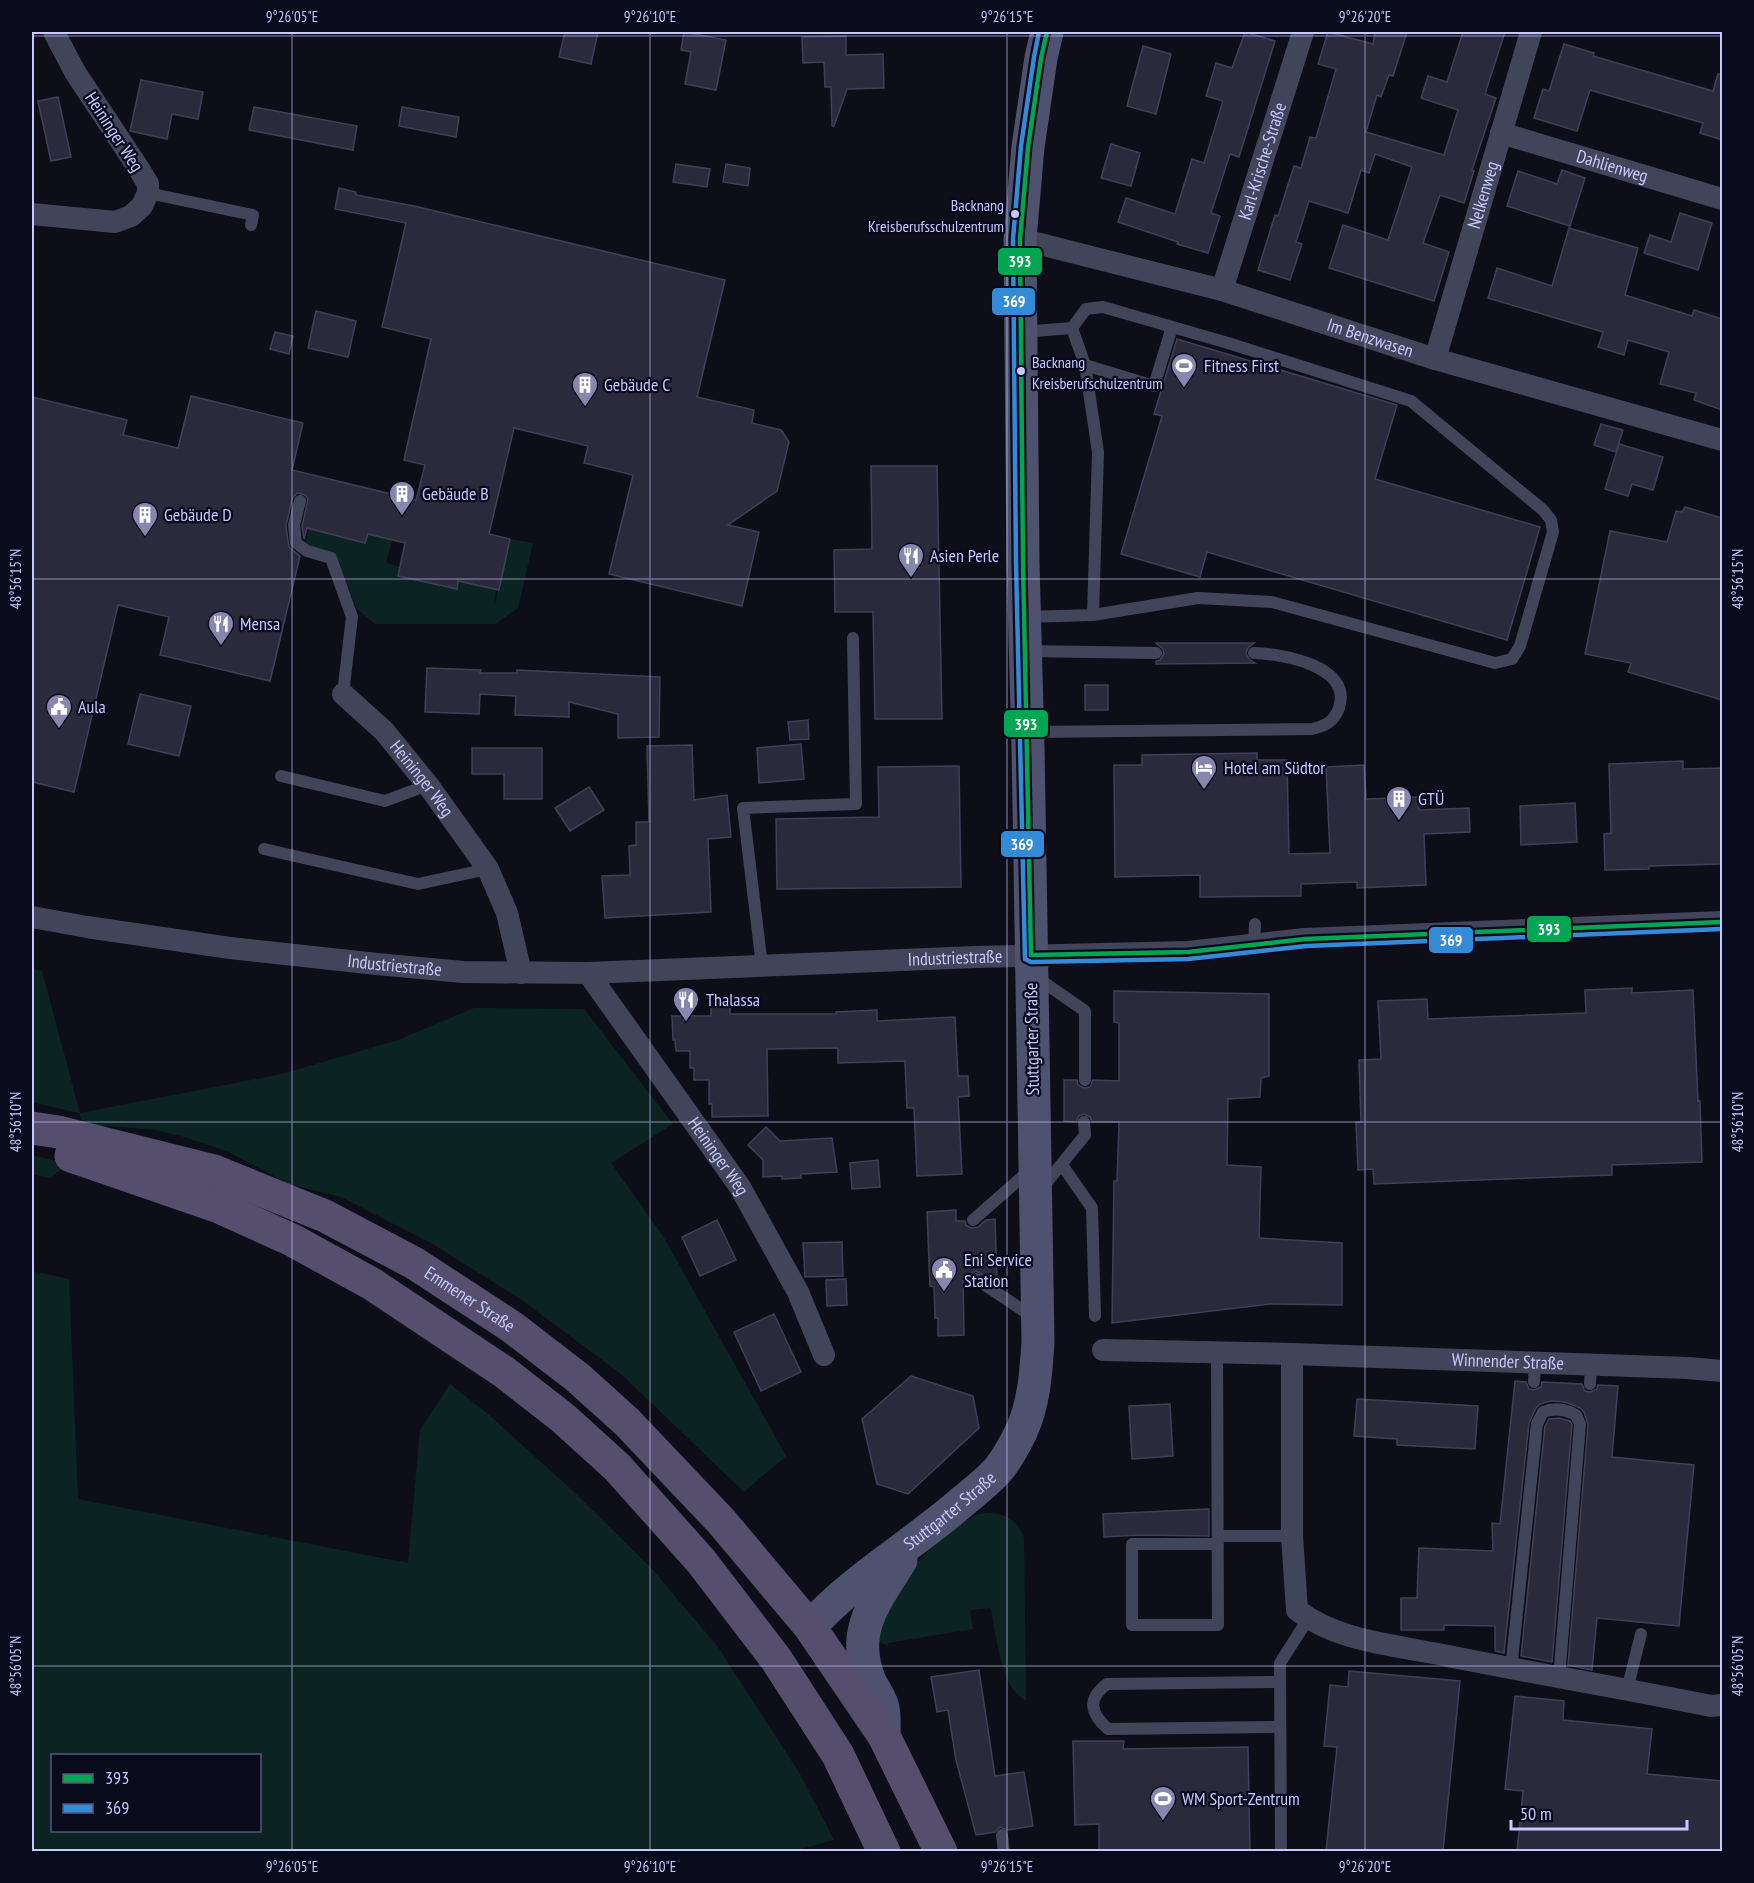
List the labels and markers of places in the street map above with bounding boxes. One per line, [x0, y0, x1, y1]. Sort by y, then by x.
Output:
place label: Backnang Kreisberufsschulzentrum [868, 195, 1004, 236]
marker: Backnang Kreisberufsschulzentrum [1009, 208, 1021, 220]
sports icon: Fitness First [1169, 351, 1199, 389]
place label: Backnang Kreisberufschulzentrum [1032, 352, 1163, 393]
place label: Fitness First [1204, 354, 1279, 377]
marker: Backnang Kreisberufschulzentrum [1015, 365, 1027, 377]
building icon: Gebäude C [570, 370, 600, 408]
place label: Gebäude C [604, 373, 670, 396]
building icon: Gebäude B [387, 479, 417, 517]
place label: Gebäude B [422, 482, 489, 505]
building icon: Gebäude D [130, 500, 160, 538]
place label: Gebäude D [164, 503, 232, 526]
restaurant icon: Asien Perle [896, 541, 926, 579]
place label: Asien Perle [930, 544, 999, 567]
restaurant icon: Mensa [206, 609, 236, 647]
place label: Mensa [240, 612, 280, 635]
public building icon: Aula [44, 692, 74, 730]
place label: Aula [78, 695, 106, 718]
hotel icon: Hotel am Südtor [1189, 753, 1219, 791]
place label: Hotel am Südtor [1224, 756, 1325, 779]
building icon: GTÜ [1384, 784, 1414, 822]
place label: GTÜ [1418, 787, 1444, 810]
restaurant icon: Thalassa [671, 985, 701, 1023]
place label: Thalassa [706, 988, 760, 1011]
place label: Eni Service Station [964, 1248, 1032, 1292]
public building icon: Eni Service Station [929, 1255, 959, 1293]
sports icon: WM Sport-Zentrum [1148, 1784, 1178, 1822]
place label: WM Sport-Zentrum [1182, 1787, 1300, 1810]

